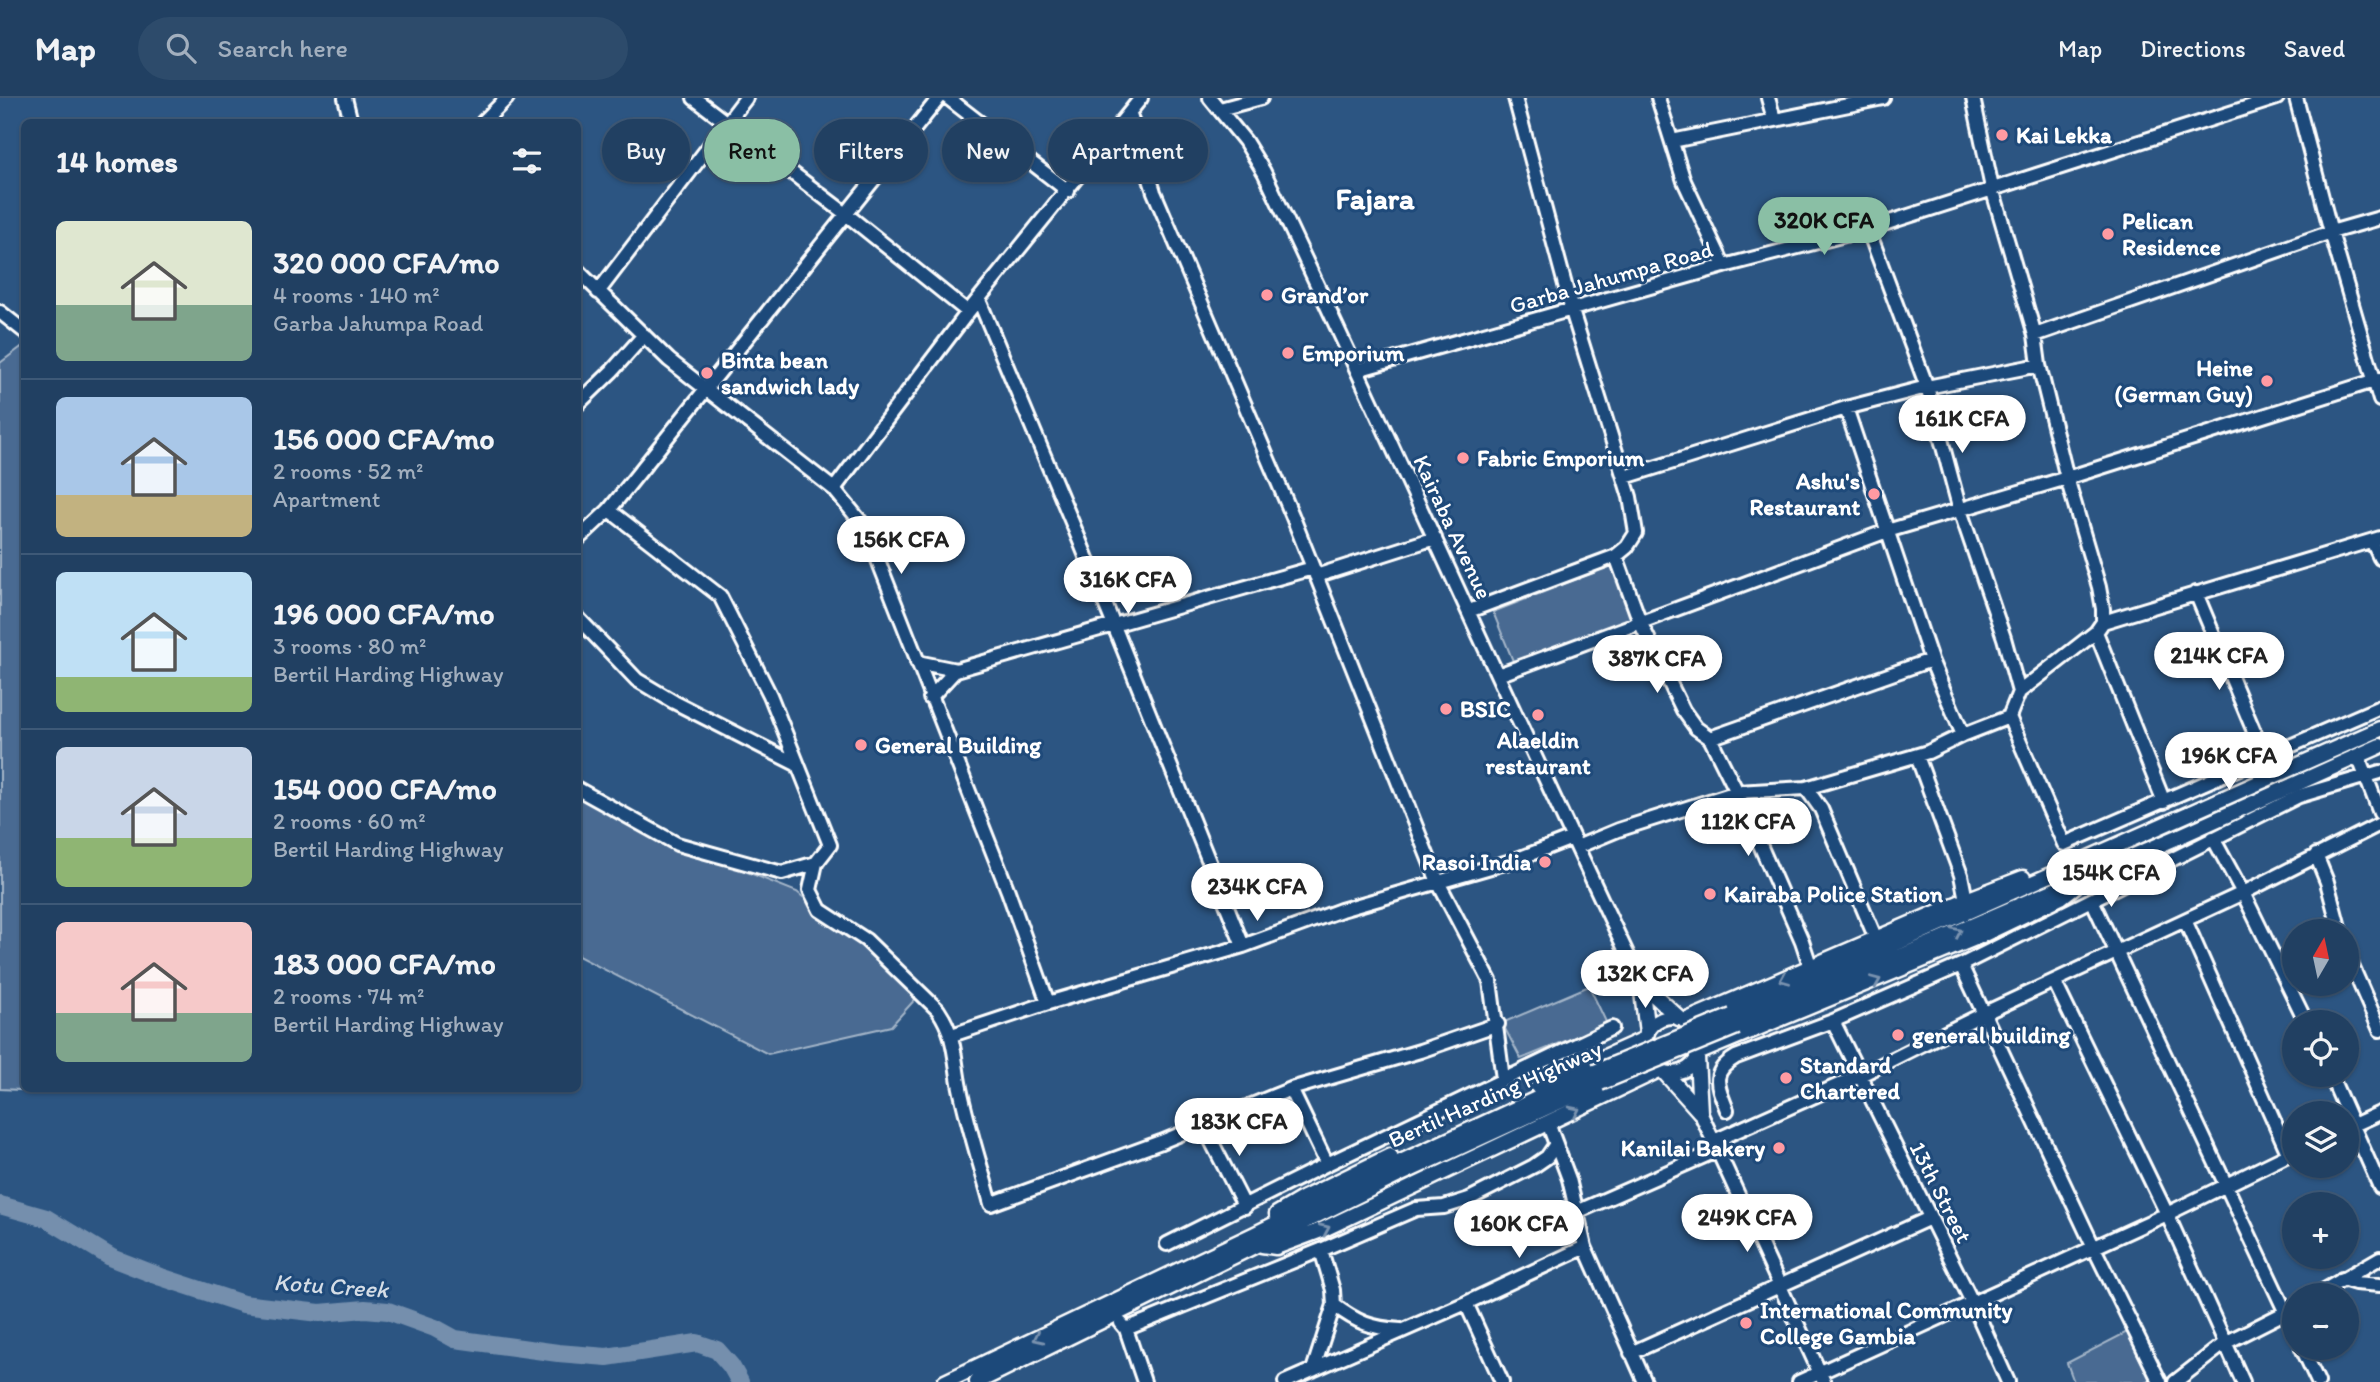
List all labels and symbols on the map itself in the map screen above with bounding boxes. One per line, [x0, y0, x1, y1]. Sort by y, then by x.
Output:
place label: Kai Lekka [2016, 121, 2113, 149]
marker: Kai Lekka [1994, 127, 2010, 143]
district label: Fajara [1335, 180, 1415, 217]
pin: 320K CFA [1752, 198, 1896, 257]
place label: Pelican Residence [2122, 207, 2221, 261]
marker: Pelican Residence [2100, 226, 2116, 242]
street label: Garba Jahumpa Road [1506, 234, 1716, 319]
place label: Grand’or [1281, 281, 1369, 309]
marker: Grand’or [1259, 287, 1275, 303]
place label: Emporium [1302, 339, 1405, 367]
marker: Emporium [1280, 345, 1296, 361]
place label: Binta bean sandwich lady [721, 346, 859, 400]
place label: Heine (German Guy) [2115, 354, 2253, 408]
marker: Binta bean sandwich lady [699, 365, 715, 381]
marker: Heine (German Guy) [2259, 373, 2275, 389]
pin: 161K CFA [1890, 396, 2034, 455]
place label: Fabric Emporium [1477, 444, 1645, 472]
street label: Kairaba Avenue [1407, 450, 1499, 604]
marker: Fabric Emporium [1455, 450, 1471, 466]
place label: Ashu's Restaurant [1750, 467, 1860, 521]
marker: Ashu's Restaurant [1866, 486, 1882, 502]
pin: 156K CFA [829, 517, 973, 576]
pin: 316K CFA [1056, 556, 1200, 616]
pin: 214K CFA [2147, 632, 2291, 692]
pin: 387K CFA [1585, 636, 1729, 695]
place label: BSIC [1460, 695, 1511, 723]
marker: BSIC [1438, 701, 1454, 717]
marker: Alaeldin restaurant [1530, 707, 1546, 723]
place label: Alaeldin restaurant [1485, 726, 1591, 780]
place label: General Building [875, 731, 1042, 759]
pin: 196K CFA [2157, 732, 2301, 792]
marker: General Building [853, 737, 869, 753]
pin: 112K CFA [1676, 798, 1820, 858]
place label: Rasoi India [1422, 848, 1532, 876]
pin: 154K CFA [2039, 850, 2183, 909]
marker: Rasoi India [1537, 854, 1553, 870]
pin: 234K CFA [1185, 864, 1329, 923]
place label: Kairaba Police Station [1724, 880, 1944, 908]
marker: Kairaba Police Station [1702, 886, 1718, 902]
north arrow [2282, 919, 2359, 996]
one-way arrow [1950, 926, 1962, 940]
pin: 132K CFA [1573, 950, 1717, 1010]
one-way arrow [1779, 971, 1791, 985]
one-way arrow [1870, 975, 1882, 989]
place label: general building [1912, 1021, 2072, 1049]
marker: general building [1890, 1027, 1906, 1043]
street label: Bertil Harding Highway [1384, 1034, 1606, 1154]
place label: Standard Chartered [1800, 1051, 1901, 1105]
marker: Standard Chartered [1778, 1070, 1794, 1086]
pin: 183K CFA [1167, 1098, 1311, 1158]
one-way arrow [1568, 1105, 1580, 1119]
place label: Kanilai Bakery [1621, 1134, 1765, 1162]
street label: 13th Street [1904, 1137, 1979, 1248]
marker: Kanilai Bakery [1771, 1140, 1787, 1156]
pin: 249K CFA [1675, 1194, 1819, 1254]
pin: 160K CFA [1447, 1200, 1591, 1260]
one-way arrow [1318, 1223, 1330, 1237]
water label: Kotu Creek [273, 1267, 391, 1304]
place label: International Community College Gambia [1760, 1296, 2012, 1350]
marker: International Community College Gambia [1738, 1315, 1754, 1331]
one-way arrow [1033, 1330, 1045, 1344]

